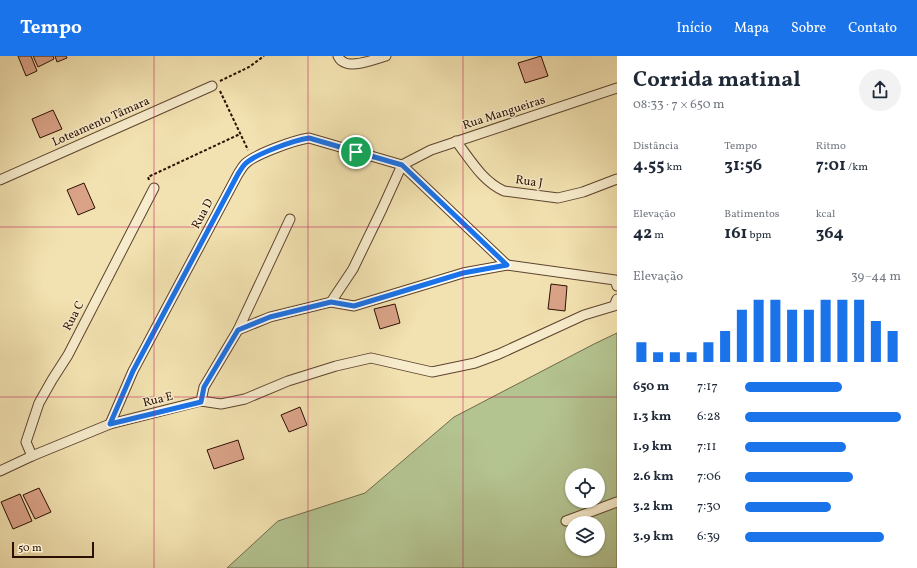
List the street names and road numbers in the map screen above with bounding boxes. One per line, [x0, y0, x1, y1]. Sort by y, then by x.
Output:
street label: Rua Mangueiras [461, 92, 547, 134]
street label: Loteamento Tâmara [50, 93, 152, 151]
street label: Rua J [514, 172, 544, 192]
street label: Rua D [188, 196, 218, 232]
street label: Rua C [60, 298, 88, 334]
street label: Rua E [141, 389, 175, 411]

